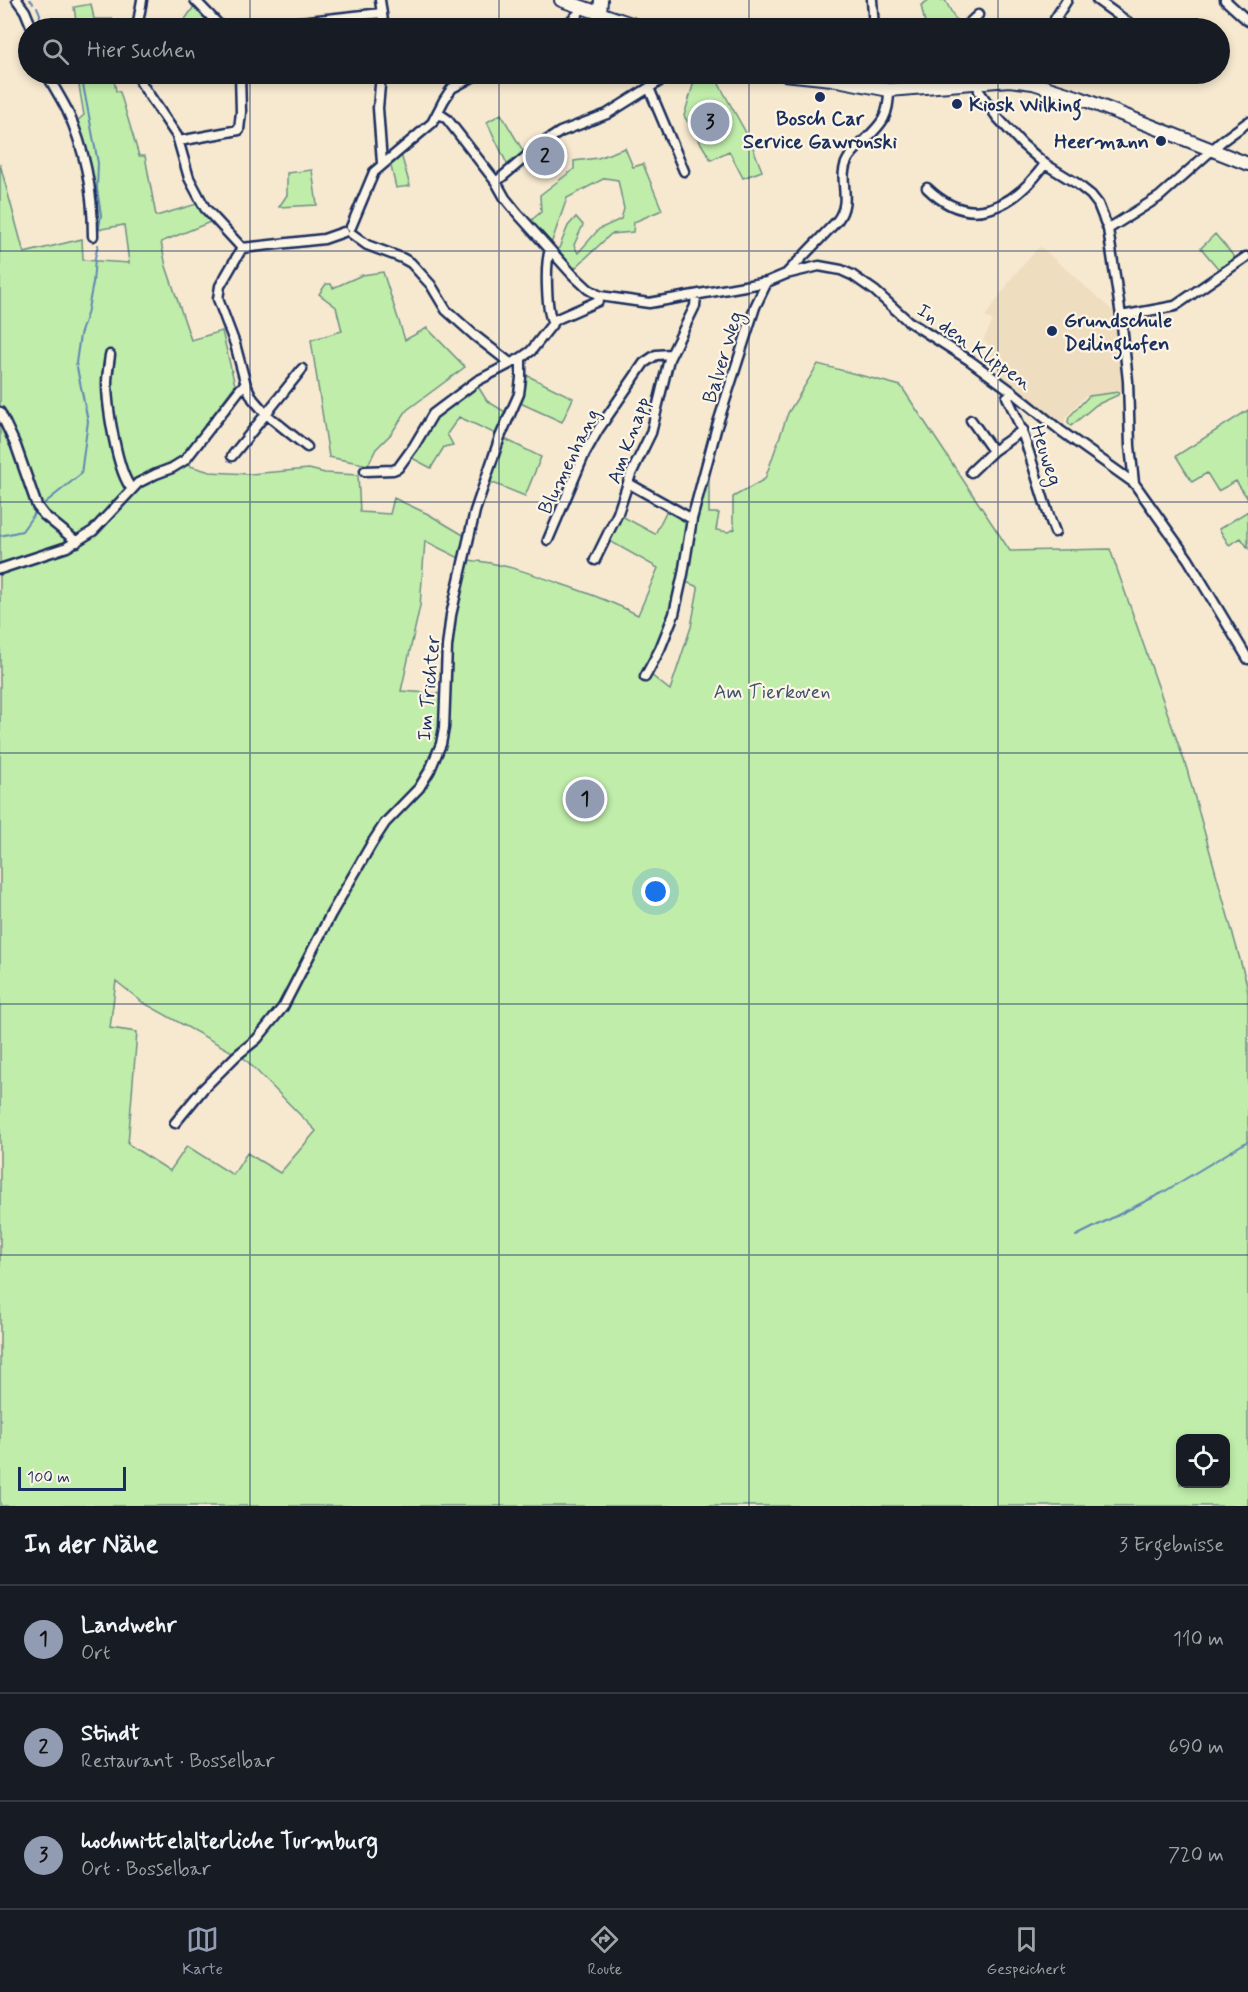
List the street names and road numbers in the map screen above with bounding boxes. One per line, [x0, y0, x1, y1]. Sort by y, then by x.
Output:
street label: In den Klippen [911, 298, 1037, 397]
street label: Balver Weg [697, 308, 751, 407]
street label: Am Knapp [601, 393, 658, 488]
street label: Blumenhang [532, 404, 607, 519]
street label: Heuweg [1022, 422, 1068, 490]
street label: Im Trichter [411, 634, 448, 742]

